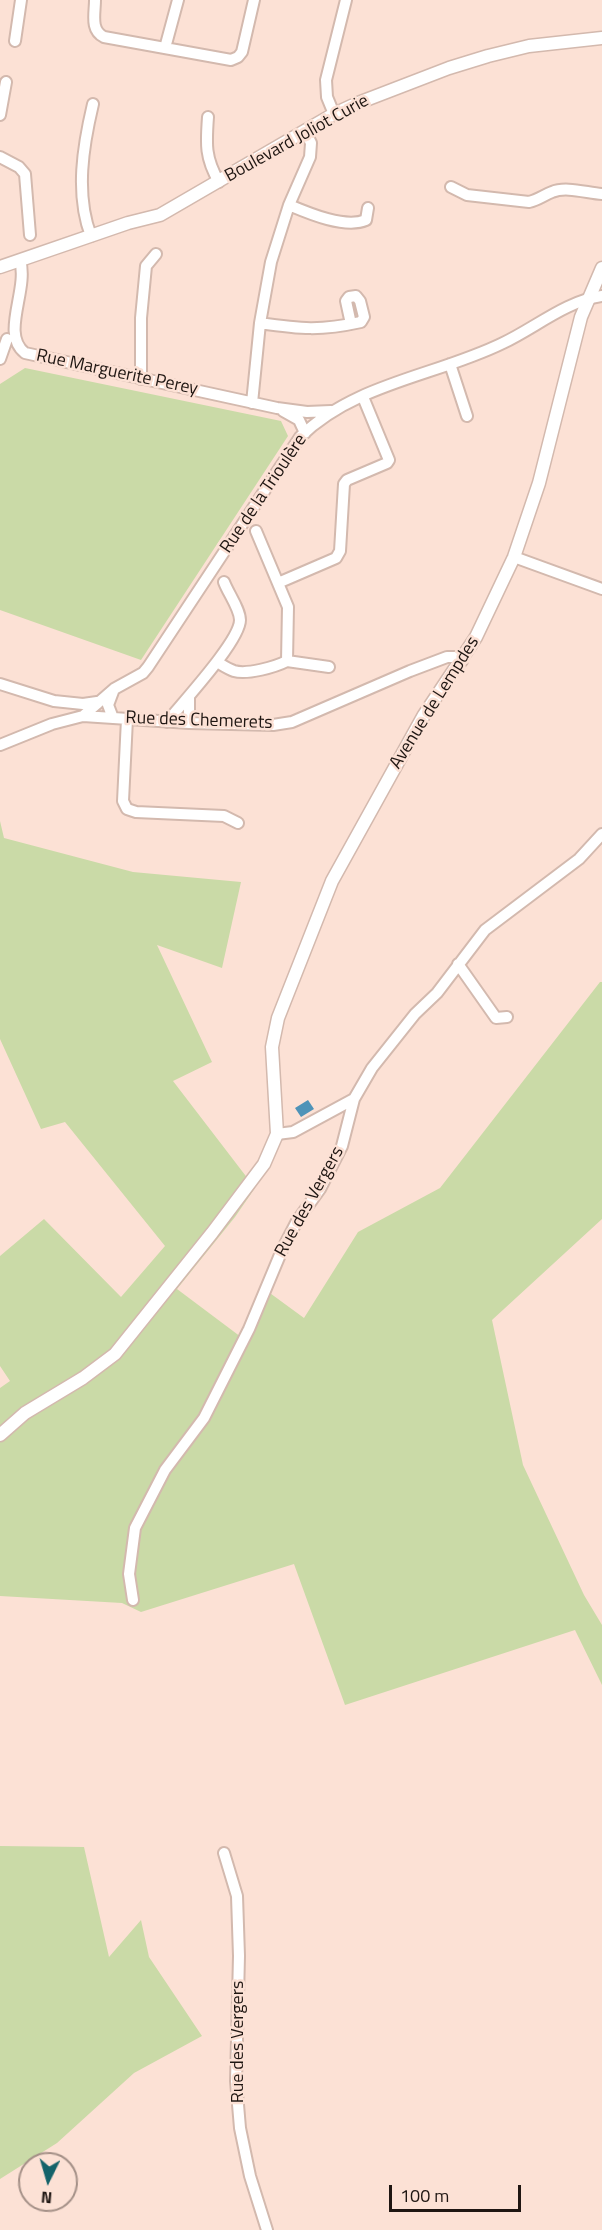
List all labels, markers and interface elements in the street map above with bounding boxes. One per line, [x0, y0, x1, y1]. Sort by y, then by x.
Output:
street label: Boulevard Joliot Curie [221, 91, 373, 187]
street label: Rue Marguerite Perey [34, 345, 200, 401]
street label: Rue de la Trioulère [216, 430, 312, 558]
street label: Avenue de Lempdes [386, 633, 484, 773]
street label: Rue des Chemerets [125, 708, 273, 734]
street label: Rue des Vergers [271, 1143, 349, 1261]
street label: Rue des Vergers [228, 1981, 250, 2103]
north arrow [18, 2152, 78, 2212]
scale bar [392, 2173, 524, 2211]
text: 100 m [400, 2182, 449, 2209]
text: N [40, 2186, 53, 2210]

